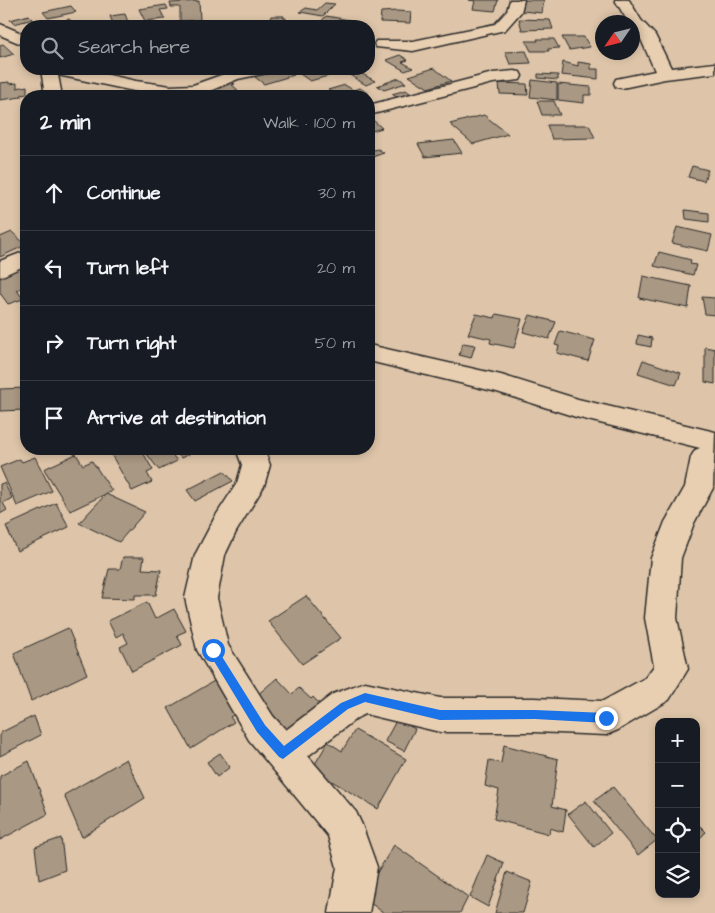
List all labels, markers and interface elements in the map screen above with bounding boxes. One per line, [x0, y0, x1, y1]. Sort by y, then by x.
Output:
north arrow [595, 15, 640, 60]
search box [20, 20, 375, 75]
icon: search [38, 34, 66, 62]
text: Search here [78, 34, 190, 61]
text: 2 min [40, 108, 90, 137]
text: Walk · 100 m [263, 112, 355, 134]
icon: ahead [40, 179, 68, 207]
text: Continue [87, 180, 161, 207]
text: 30 m [318, 182, 355, 204]
icon: left [40, 254, 68, 282]
text: Turn left [87, 255, 168, 282]
text: 20 m [317, 257, 355, 279]
icon: right [40, 329, 68, 357]
text: Turn right [87, 330, 176, 357]
text: 50 m [315, 332, 355, 354]
icon: arrive [40, 404, 68, 432]
text: Arrive at destination [87, 405, 266, 432]
route start [202, 639, 225, 662]
route end [595, 707, 618, 730]
map controls [655, 718, 700, 898]
button: + [655, 718, 700, 763]
button: − [655, 763, 700, 808]
button: locate [655, 808, 700, 853]
button: layers [655, 853, 700, 898]

